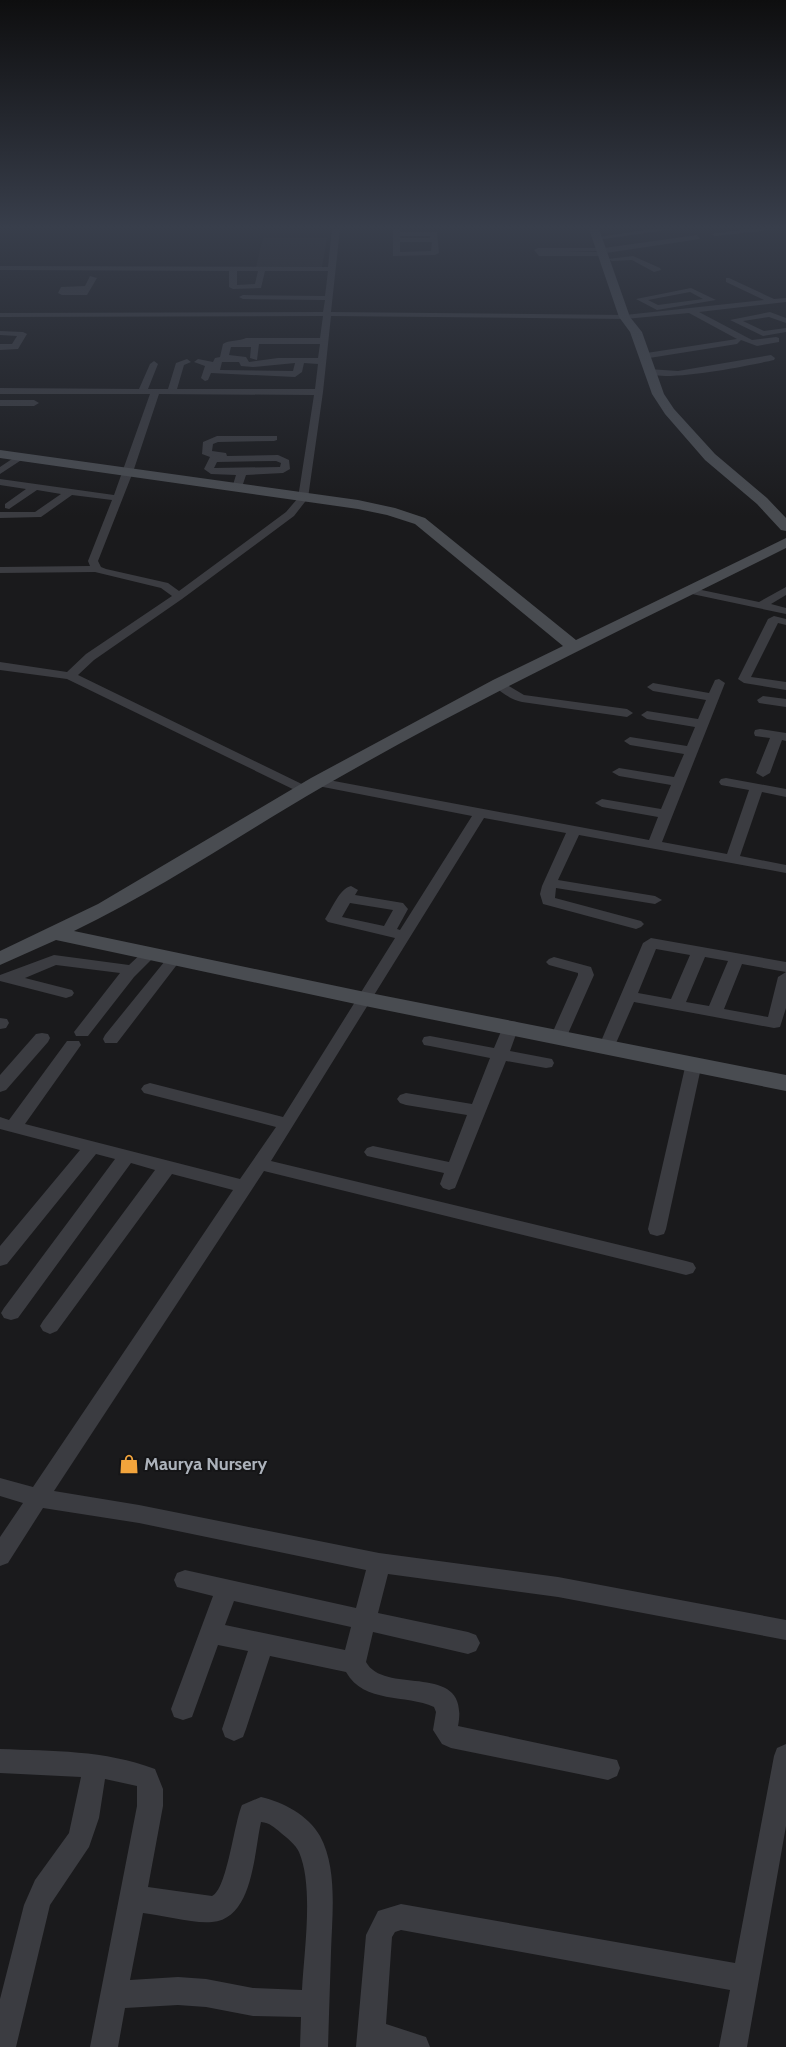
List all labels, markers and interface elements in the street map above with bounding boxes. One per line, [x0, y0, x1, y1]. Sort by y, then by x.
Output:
shop icon: Maurya Nursery [118, 1453, 140, 1475]
place label: Maurya Nursery [144, 1453, 267, 1475]

